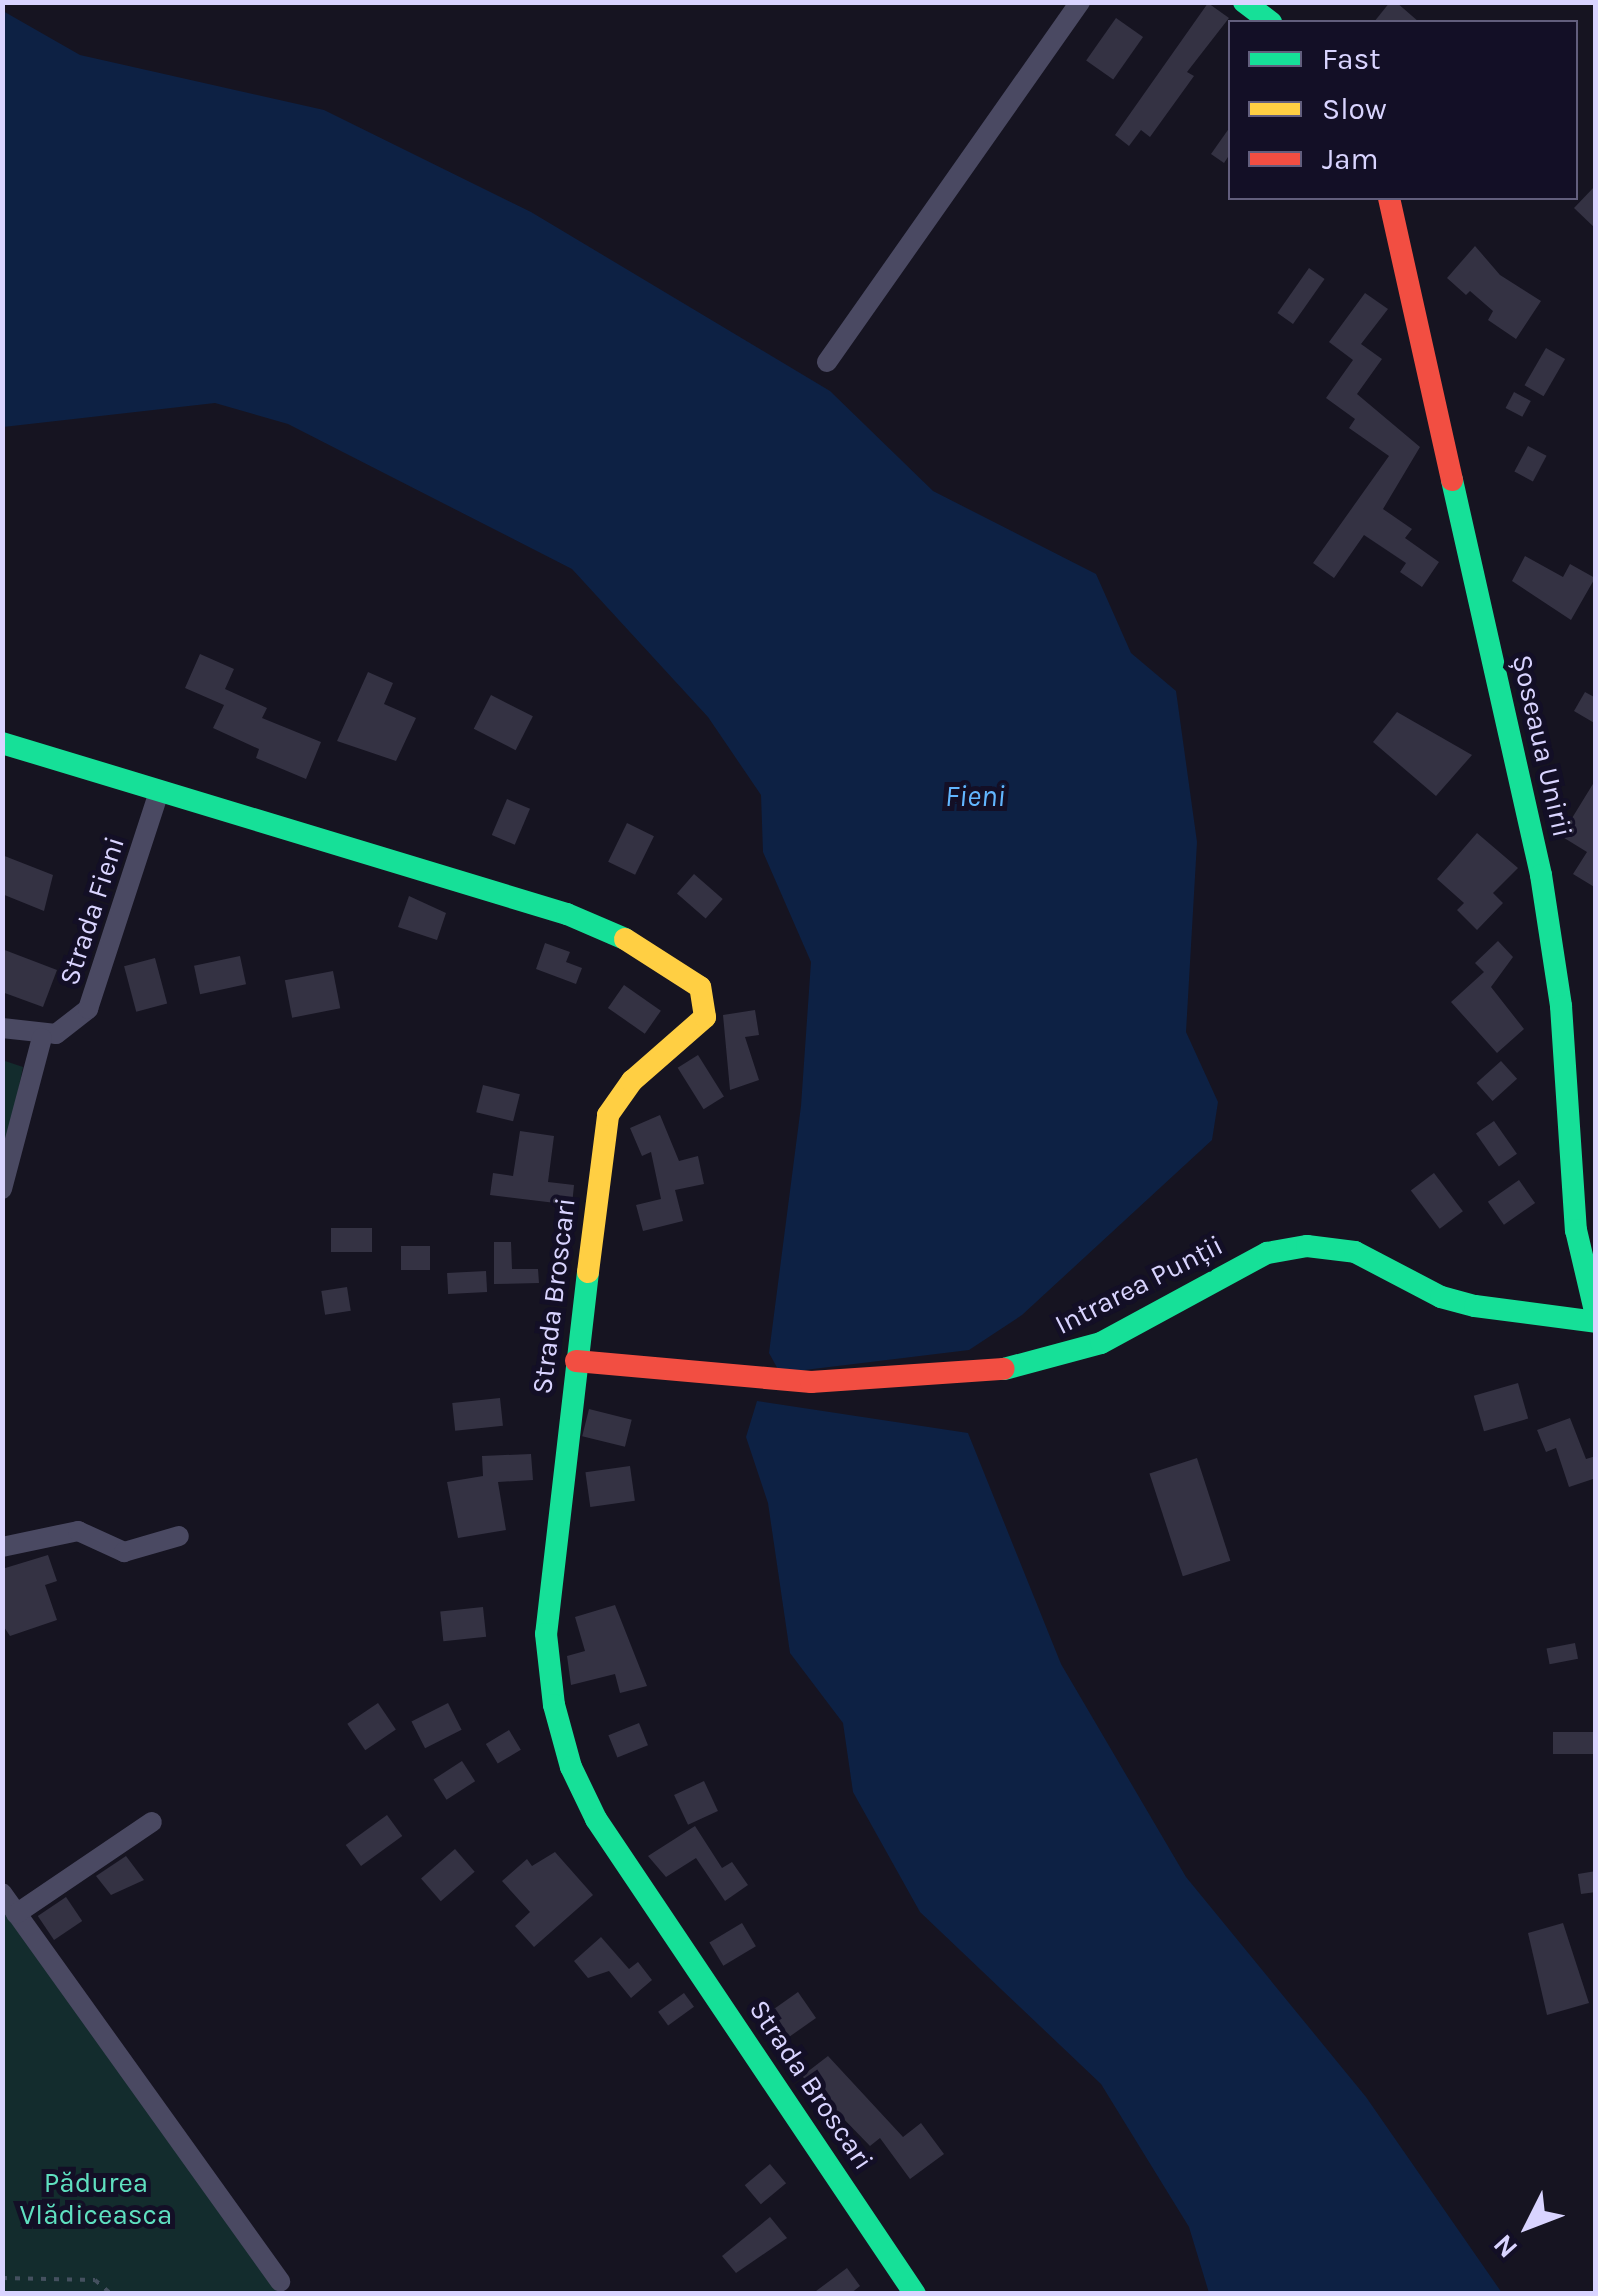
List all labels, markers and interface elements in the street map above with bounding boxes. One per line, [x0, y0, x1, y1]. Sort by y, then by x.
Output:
legend [1228, 20, 1578, 200]
text: Fast [1322, 41, 1381, 77]
text: Slow [1322, 91, 1387, 127]
text: Jam [1322, 141, 1379, 177]
street label: Șoseaua Unirii [1505, 652, 1579, 840]
water label: Fieni [945, 778, 1005, 814]
street label: Strada Fieni [52, 832, 132, 990]
street label: Strada Broscari [525, 1196, 583, 1396]
street label: Intrarea Punții [1049, 1228, 1229, 1342]
street label: Strada Broscari [742, 1994, 880, 2176]
park label: Pădurea Vlădiceasca [20, 2166, 172, 2232]
north arrow [1478, 2176, 1578, 2276]
text: N [1486, 2228, 1524, 2265]

